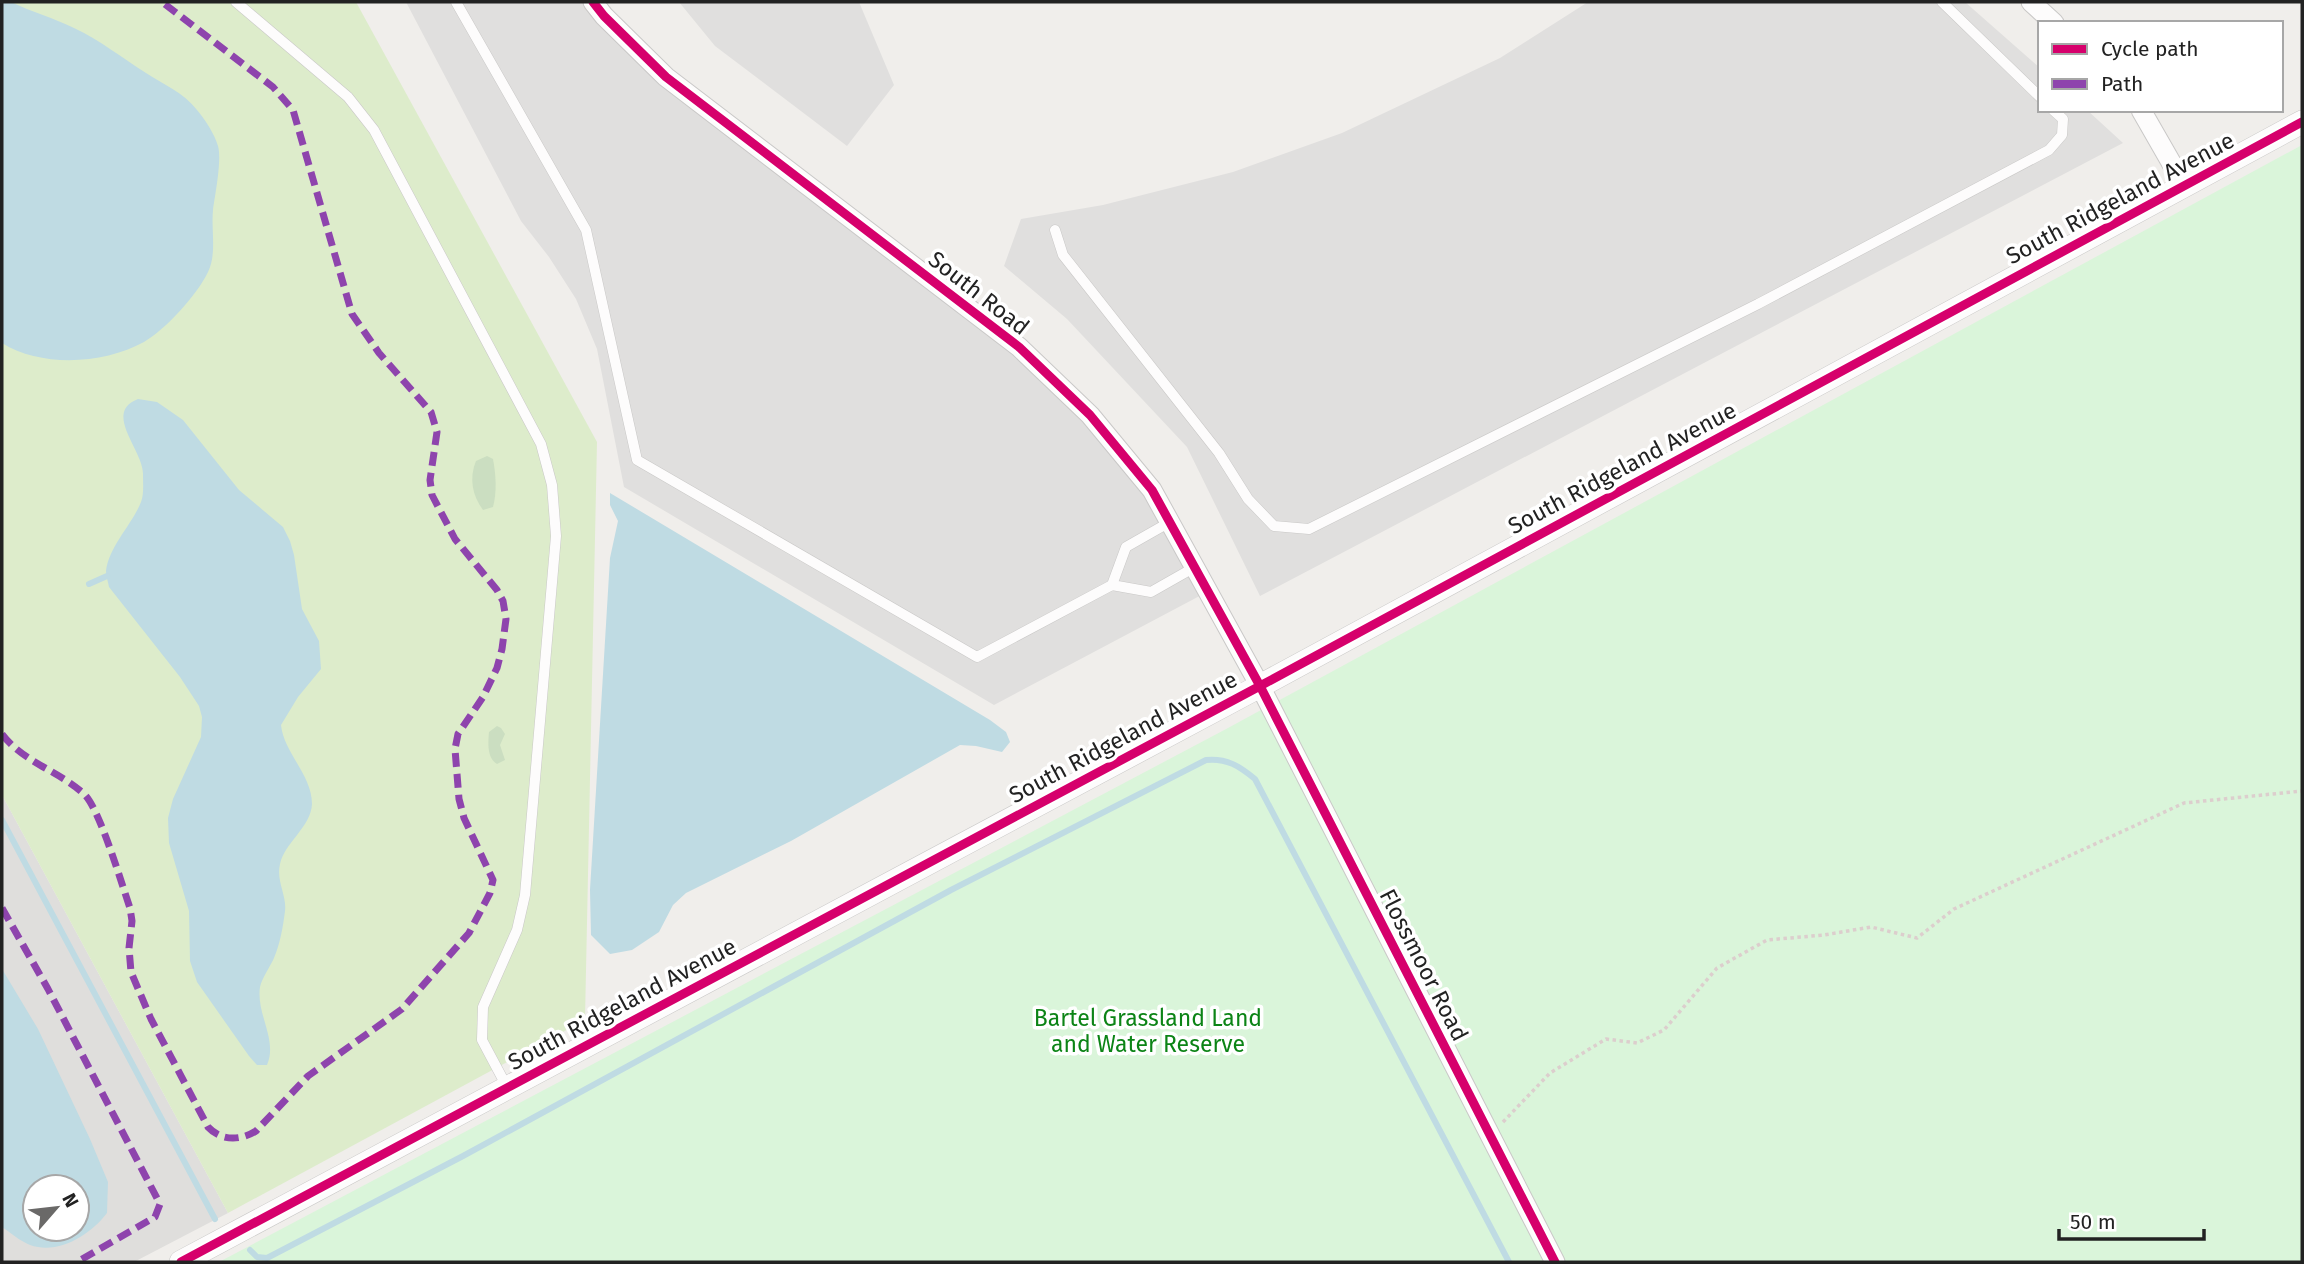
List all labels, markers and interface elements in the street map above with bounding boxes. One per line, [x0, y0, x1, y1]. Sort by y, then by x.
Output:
legend [2038, 21, 2283, 112]
text: Cycle path [2101, 36, 2199, 62]
text: Path [2101, 71, 2143, 97]
street label: South Ridgeland Avenue [2001, 126, 2239, 270]
street label: South Road [923, 245, 1035, 341]
street label: South Ridgeland Avenue [1503, 396, 1741, 540]
street label: South Ridgeland Avenue [1004, 665, 1242, 809]
street label: Flossmoor Road [1374, 884, 1474, 1046]
street label: South Ridgeland Avenue [503, 932, 741, 1076]
park label: Bartel Grassland Land and Water Reserve [1034, 1004, 1262, 1058]
north arrow [21, 1173, 91, 1243]
text: N [57, 1189, 84, 1211]
scale bar [2059, 1198, 2204, 1242]
text: 50 m [2070, 1209, 2116, 1235]

